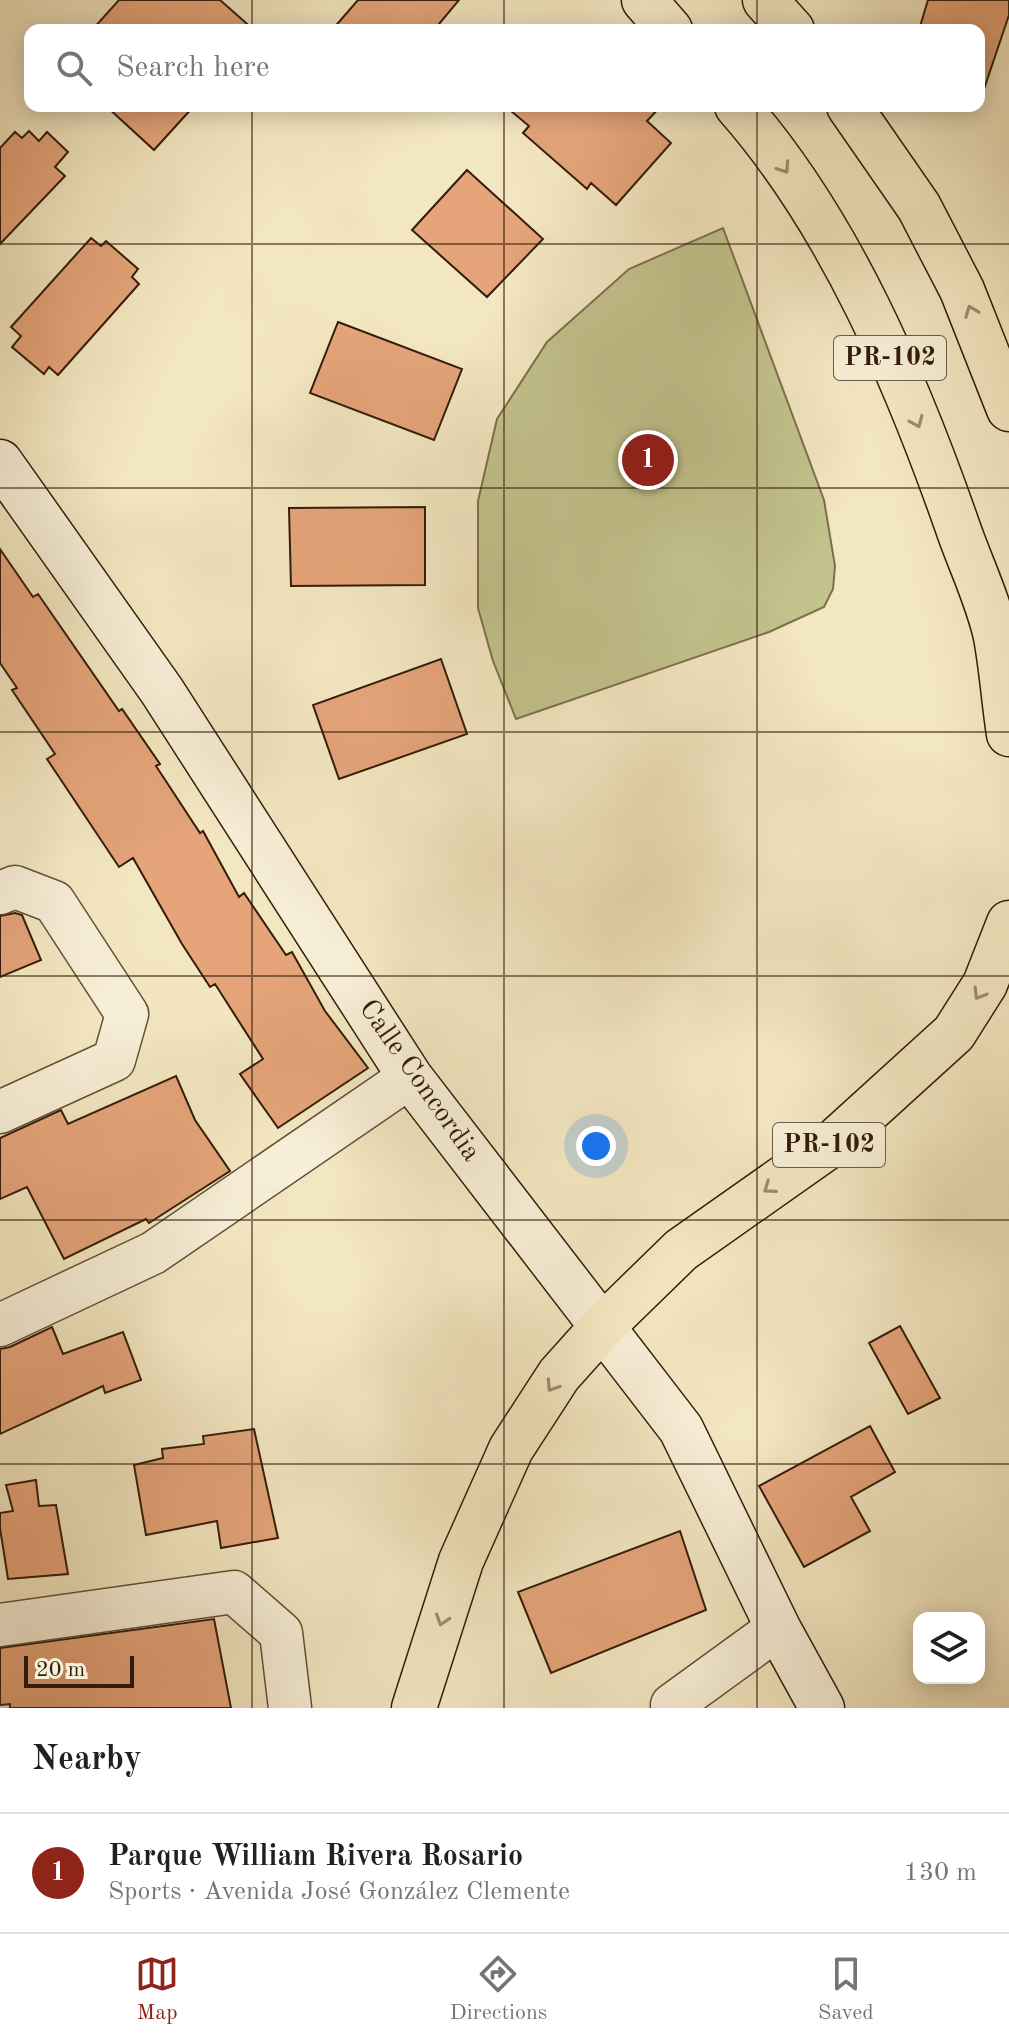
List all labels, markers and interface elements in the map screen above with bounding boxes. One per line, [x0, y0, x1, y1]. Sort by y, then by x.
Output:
search box [24, 24, 985, 112]
icon: search [52, 46, 96, 90]
text: Search here [116, 53, 270, 83]
one-way arrow [774, 159, 789, 173]
one-way arrow [964, 304, 981, 318]
road number: PR-102 [834, 336, 946, 380]
one-way arrow [908, 414, 924, 428]
pin: 1 [622, 430, 674, 490]
one-way arrow [973, 985, 989, 1000]
street label: Calle Concordia [353, 995, 485, 1167]
road number: PR-102 [773, 1123, 885, 1167]
your location [576, 1126, 616, 1166]
one-way arrow [763, 1178, 777, 1193]
one-way arrow [547, 1378, 562, 1392]
map controls [913, 1612, 985, 1684]
button: layers [913, 1612, 985, 1684]
one-way arrow [435, 1613, 451, 1627]
scale bar [24, 1652, 134, 1688]
text: 20 m [36, 1659, 85, 1681]
text: Nearby [32, 1743, 142, 1777]
text: Parque William Rivera Rosario [108, 1842, 523, 1872]
text: 1 [50, 1860, 66, 1886]
text: 130 m [904, 1860, 977, 1886]
text: Sports · Avenida José González Clemente [108, 1879, 570, 1905]
tab: Map [135, 1952, 179, 2027]
tab: Directions [450, 1952, 547, 2027]
tab: Saved [818, 1952, 874, 2027]

